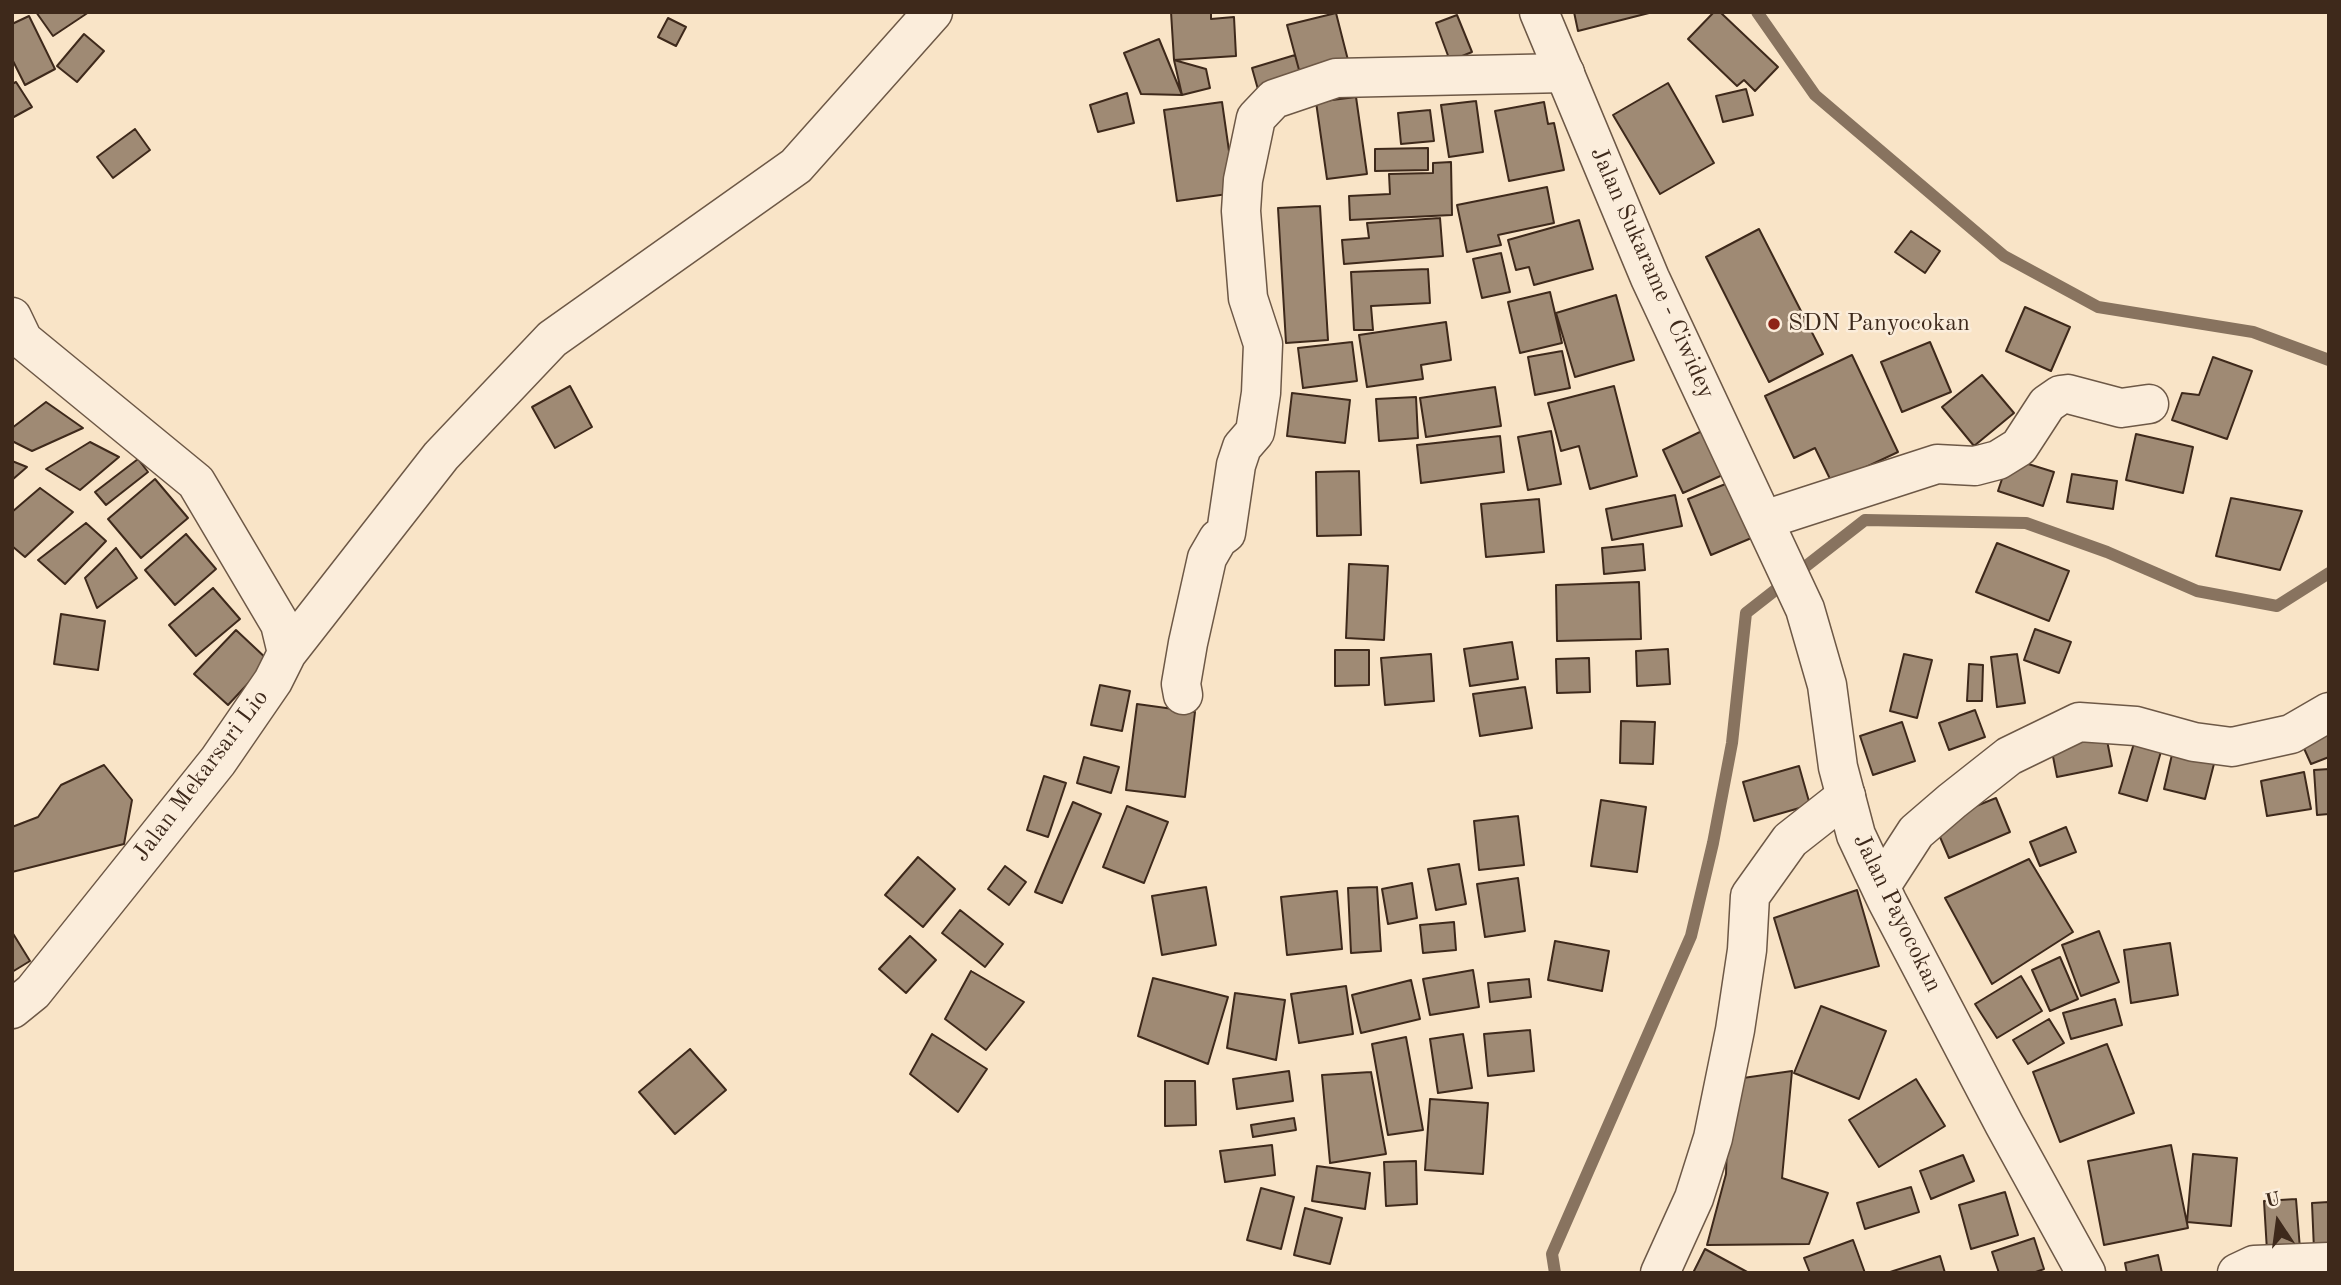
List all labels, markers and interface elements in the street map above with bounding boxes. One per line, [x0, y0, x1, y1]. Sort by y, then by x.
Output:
street label: Jalan Sukarame - Ciwidey [1583, 142, 1721, 404]
place label: SDN Panyocokan [1788, 310, 1970, 338]
marker: SDN Panyocokan [1766, 316, 1782, 332]
street label: Jalan Mekarsari Lio [127, 684, 275, 868]
street label: Jalan Payocokan [1846, 829, 1948, 997]
north arrow [2243, 1187, 2313, 1257]
text: U [2264, 1190, 2283, 1212]

